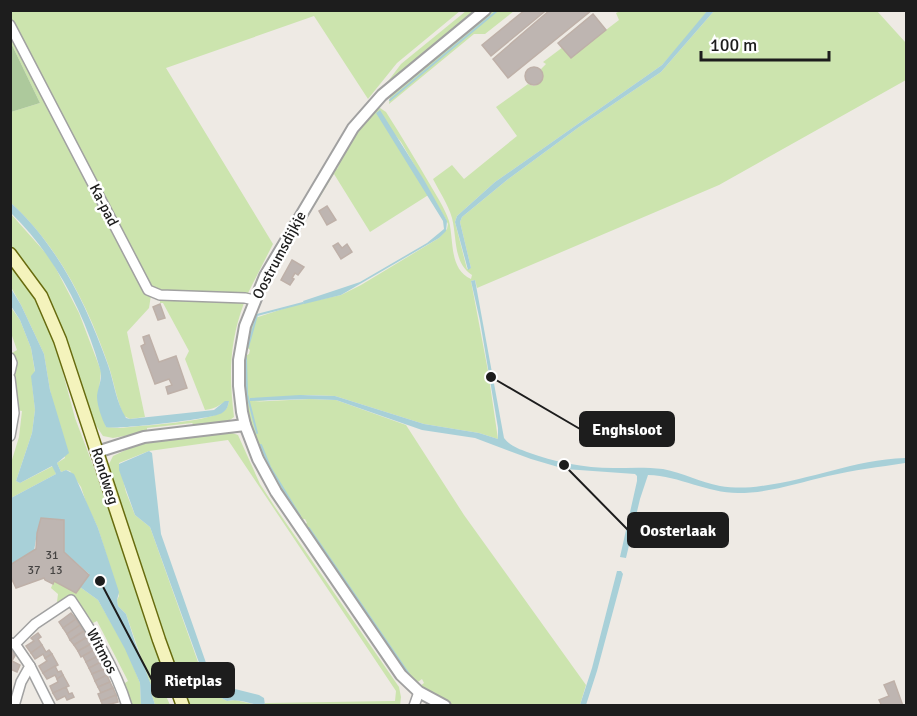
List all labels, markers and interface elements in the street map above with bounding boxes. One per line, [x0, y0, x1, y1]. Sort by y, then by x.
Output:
scale bar [701, 24, 828, 62]
text: 100 m [710, 34, 757, 56]
street label: Ka-pad [86, 181, 122, 229]
street label: Oostrumsdijkje [248, 208, 310, 302]
callout: Enghsloot [580, 412, 674, 446]
text: Enghsloot [592, 420, 662, 440]
street label: Rondweg [87, 445, 123, 507]
callout: Oosterlaak [628, 513, 728, 547]
text: Oosterlaak [640, 521, 717, 541]
house number: 31 [46, 548, 58, 563]
house number: 37 [28, 563, 40, 578]
house number: 13 [50, 563, 62, 578]
street label: Witmos [83, 625, 121, 677]
callout: Rietplas [152, 663, 234, 697]
text: Rietplas [164, 671, 222, 691]

